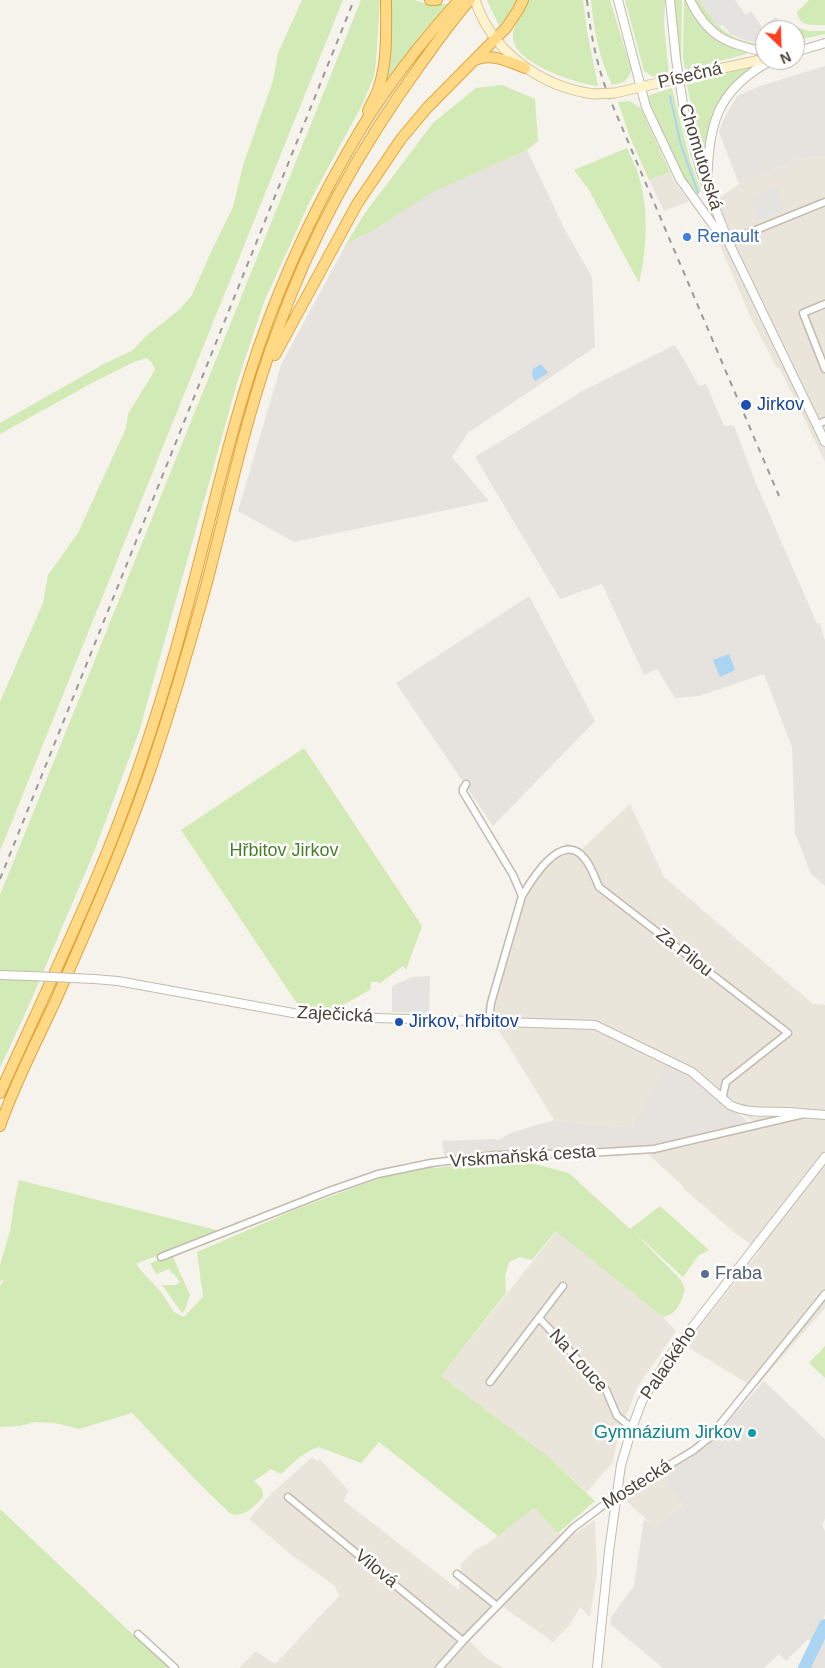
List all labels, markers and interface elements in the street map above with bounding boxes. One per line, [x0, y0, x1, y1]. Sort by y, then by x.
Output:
north arrow [755, 20, 805, 70]
text: N [778, 48, 794, 67]
street label: Písečná [656, 58, 724, 94]
street label: Chomutovská [674, 101, 726, 213]
place label: Renault [697, 226, 759, 248]
marker: Renault [681, 231, 693, 243]
place label: Jirkov [757, 394, 804, 416]
marker: Jirkov [739, 398, 753, 412]
park label: Hřbitov Jirkov [229, 840, 339, 862]
street label: Za Pilou [651, 924, 717, 982]
street label: Zaječická [296, 1002, 374, 1028]
place label: Jirkov, hřbitov [409, 1011, 519, 1033]
marker: Jirkov, hřbitov [393, 1016, 405, 1028]
street label: Vrskmaňská cesta [449, 1141, 597, 1173]
place label: Fraba [715, 1263, 762, 1285]
marker: Fraba [699, 1268, 711, 1280]
street label: Palackého [637, 1322, 701, 1404]
street label: Na Louce [544, 1325, 612, 1397]
place label: Gymnázium Jirkov [594, 1422, 742, 1444]
marker: Gymnázium Jirkov [746, 1427, 758, 1439]
street label: Mostecká [599, 1455, 675, 1515]
street label: Vilová [350, 1545, 402, 1593]

